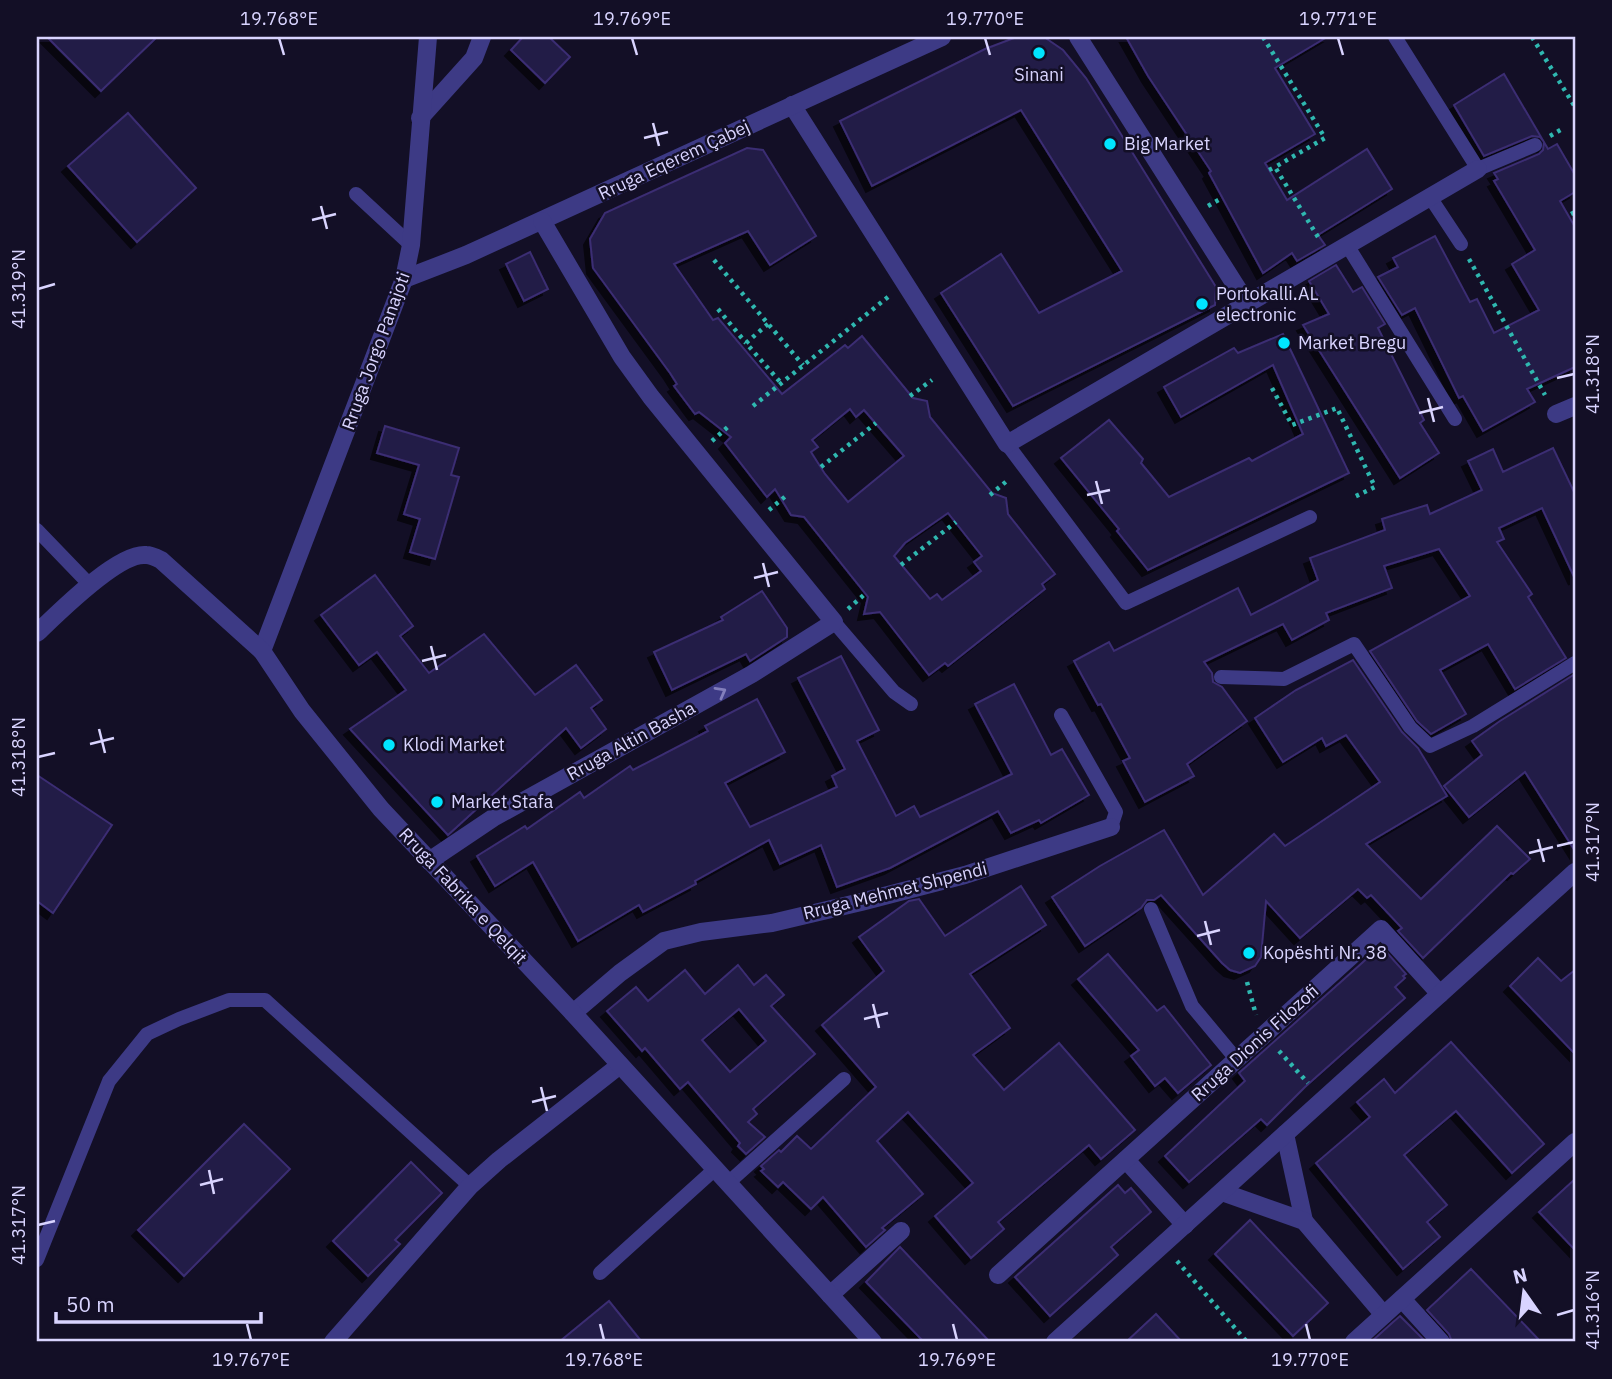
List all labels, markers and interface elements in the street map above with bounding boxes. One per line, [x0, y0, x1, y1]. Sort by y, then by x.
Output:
text: 19.768°E [240, 7, 318, 30]
text: 19.769°E [593, 7, 671, 30]
text: 19.770°E [946, 7, 1024, 30]
text: 19.771°E [1299, 7, 1377, 30]
marker: Sinani [1031, 45, 1047, 61]
place label: Sinani [1014, 63, 1064, 86]
street label: Rruga Eqerem Çabej [594, 114, 753, 205]
place label: Big Market [1124, 132, 1210, 155]
marker: Big Market [1102, 136, 1118, 152]
text: 41.319°N [7, 249, 30, 329]
street label: Rruga Jorgo Panajoti [336, 269, 415, 433]
place label: Portokalli.AL electronic [1216, 282, 1319, 326]
marker: Portokalli.AL electronic [1194, 296, 1210, 312]
place label: Market Bregu [1298, 331, 1406, 354]
text: 41.318°N [1581, 334, 1604, 414]
marker: Market Bregu [1276, 335, 1292, 351]
one-way arrow [714, 687, 726, 700]
street label: Rruga Altin Basha [563, 696, 699, 785]
text: 41.318°N [7, 717, 30, 797]
place label: Klodi Market [403, 733, 505, 756]
marker: Klodi Market [381, 737, 397, 753]
place label: Market Stafa [451, 790, 554, 813]
marker: Market Stafa [429, 794, 445, 810]
text: 41.317°N [1581, 802, 1604, 882]
street label: Rruga Fabrika e Qelqit [394, 823, 533, 969]
street label: Rruga Mehmet Shpendi [801, 857, 989, 925]
place label: Kopështi Nr. 38 [1263, 941, 1387, 964]
marker: Kopështi Nr. 38 [1241, 945, 1257, 961]
street label: Rruga Dionis Filozofi [1186, 979, 1323, 1106]
text: 41.317°N [7, 1185, 30, 1265]
north arrow [1490, 1256, 1560, 1326]
text: N [1510, 1262, 1529, 1289]
text: 41.316°N [1581, 1270, 1604, 1350]
scale bar [56, 1281, 261, 1325]
text: 50 m [66, 1290, 115, 1318]
text: 19.767°E [212, 1348, 290, 1371]
text: 19.768°E [565, 1348, 643, 1371]
text: 19.769°E [918, 1348, 996, 1371]
text: 19.770°E [1271, 1348, 1349, 1371]

